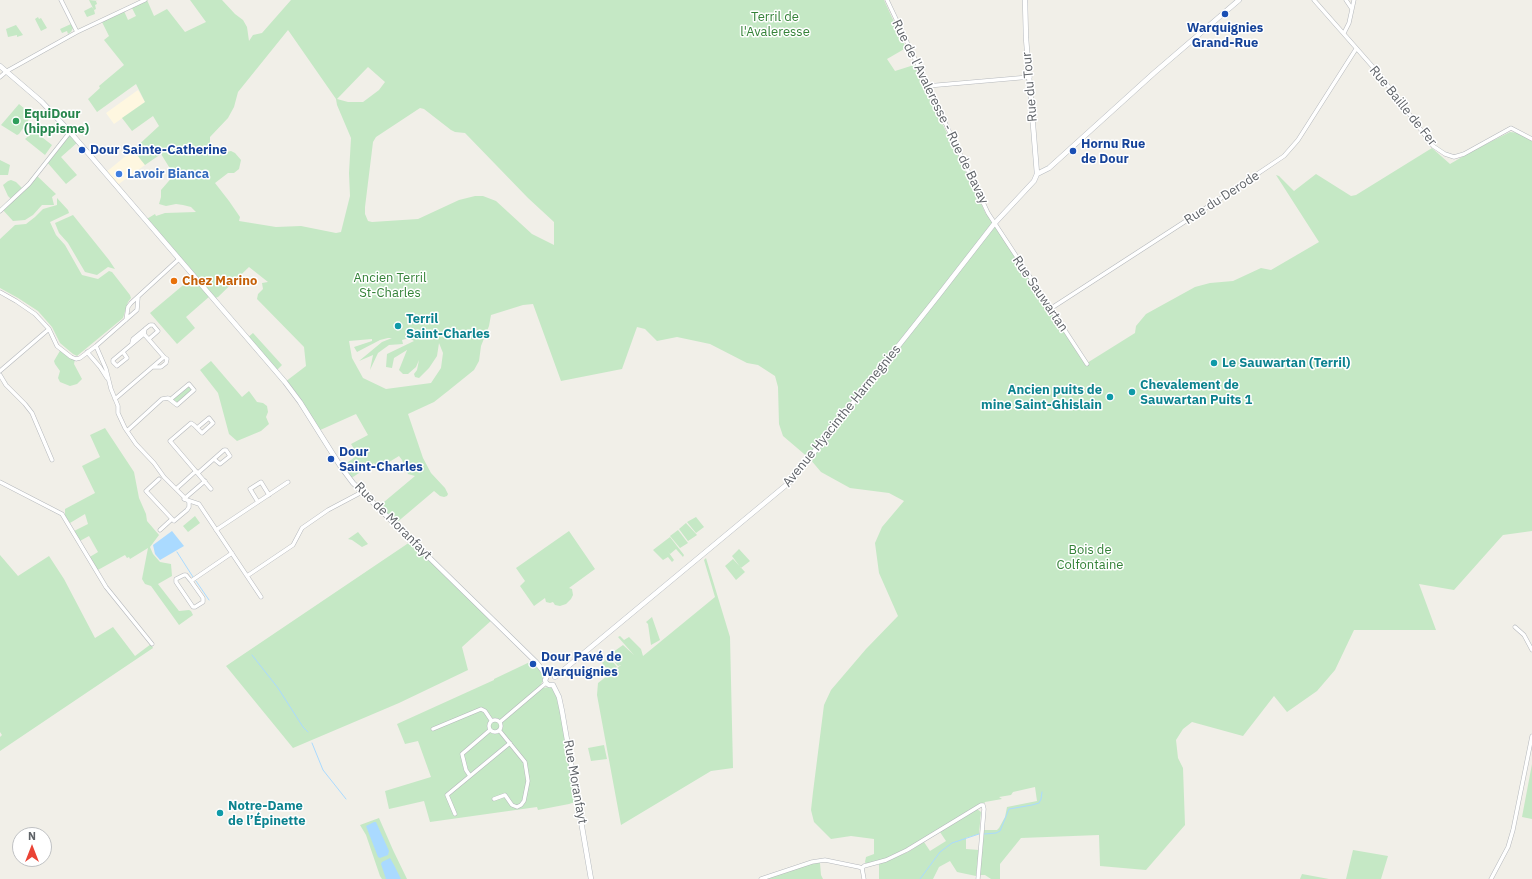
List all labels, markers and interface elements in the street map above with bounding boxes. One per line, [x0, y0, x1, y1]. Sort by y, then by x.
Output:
park label: Terril de l'Avaleresse [740, 9, 810, 40]
marker: Warquignies Grand-Rue [1220, 9, 1230, 19]
street label: Rue de l'Avaleresse - Rue de Bavay [888, 17, 992, 207]
place label: Warquignies Grand-Rue [1187, 20, 1263, 51]
street label: Rue du Tour [1019, 51, 1041, 123]
street label: Rue Baille de Fer [1366, 63, 1440, 149]
place label: EquiDour (hippisme) [24, 106, 89, 137]
marker: EquiDour (hippisme) [11, 116, 21, 126]
place label: Hornu Rue de Dour [1081, 136, 1145, 167]
place label: Dour Sainte-Catherine [90, 142, 227, 158]
marker: Dour Sainte-Catherine [77, 145, 87, 155]
marker: Hornu Rue de Dour [1068, 146, 1078, 156]
place label: Lavoir Bianca [127, 166, 209, 182]
street label: Rue du Derode [1182, 168, 1262, 228]
marker: Lavoir Bianca [114, 169, 124, 179]
street label: Rue Sauwartan [1009, 253, 1071, 335]
park label: Ancien Terril St-Charles [353, 270, 427, 301]
place label: Chez Marino [182, 273, 257, 289]
marker: Chez Marino [169, 276, 179, 286]
place label: Terril Saint-Charles [406, 311, 490, 342]
marker: Terril Saint-Charles [393, 321, 403, 331]
street label: Avenue Hyacinthe Harmegnies [780, 342, 904, 490]
place label: Le Sauwartan (Terril) [1222, 355, 1350, 371]
marker: Le Sauwartan (Terril) [1209, 358, 1219, 368]
place label: Chevalement de Sauwartan Puits 1 [1140, 377, 1252, 408]
place label: Ancien puits de mine Saint-Ghislain [981, 382, 1102, 413]
marker: Chevalement de Sauwartan Puits 1 [1127, 387, 1137, 397]
marker: Ancien puits de mine Saint-Ghislain [1105, 392, 1115, 402]
place label: Dour Saint-Charles [339, 444, 423, 475]
marker: Dour Saint-Charles [326, 454, 336, 464]
street label: Rue de Moranfayt [351, 479, 435, 563]
park label: Bois de Colfontaine [1057, 542, 1123, 573]
place label: Dour Pavé de Warquignies [541, 649, 622, 680]
marker: Dour Pavé de Warquignies [528, 659, 538, 669]
street label: Rue Moranfayt [560, 739, 590, 825]
place label: Notre-Dame de l’Épinette [228, 798, 305, 829]
marker: Notre-Dame de l’Épinette [215, 808, 225, 818]
north arrow [12, 827, 52, 867]
text: N [28, 829, 36, 843]

